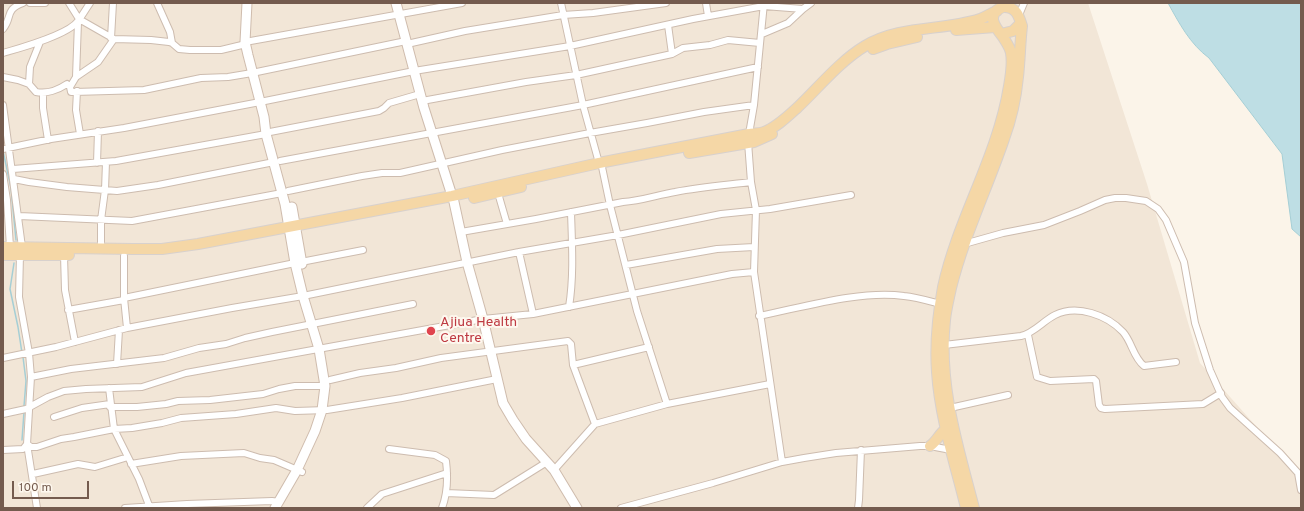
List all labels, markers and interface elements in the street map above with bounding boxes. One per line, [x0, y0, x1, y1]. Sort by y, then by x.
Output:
place label: Ajiua Health Centre [440, 315, 517, 348]
marker: Ajiua Health Centre [425, 325, 437, 337]
scale bar [14, 473, 91, 499]
text: 100 m [19, 480, 52, 496]

